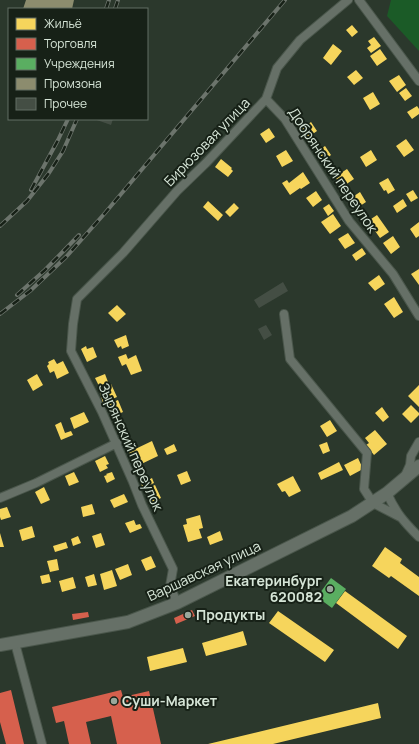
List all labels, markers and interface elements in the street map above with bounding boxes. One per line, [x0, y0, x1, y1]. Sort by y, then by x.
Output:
legend [8, 8, 148, 120]
text: Жильё [44, 15, 82, 32]
text: Торговля [44, 35, 97, 52]
text: Учреждения [44, 55, 115, 72]
text: Промзона [44, 75, 102, 92]
street label: Бирюзовая улица [159, 93, 254, 190]
text: Прочее [44, 95, 87, 112]
street label: Добрянский переулок [284, 103, 383, 237]
street label: Зырянский переулок [95, 380, 169, 515]
street label: Варшавская улица [144, 536, 264, 605]
place label: Екатеринбург 620082 [225, 571, 322, 606]
marker: Екатеринбург 620082 [325, 584, 335, 594]
place label: Продукты [196, 605, 265, 624]
marker: Продукты [183, 610, 193, 620]
place label: Суши-Маркет [122, 691, 218, 710]
marker: Суши-Маркет [109, 696, 119, 706]

